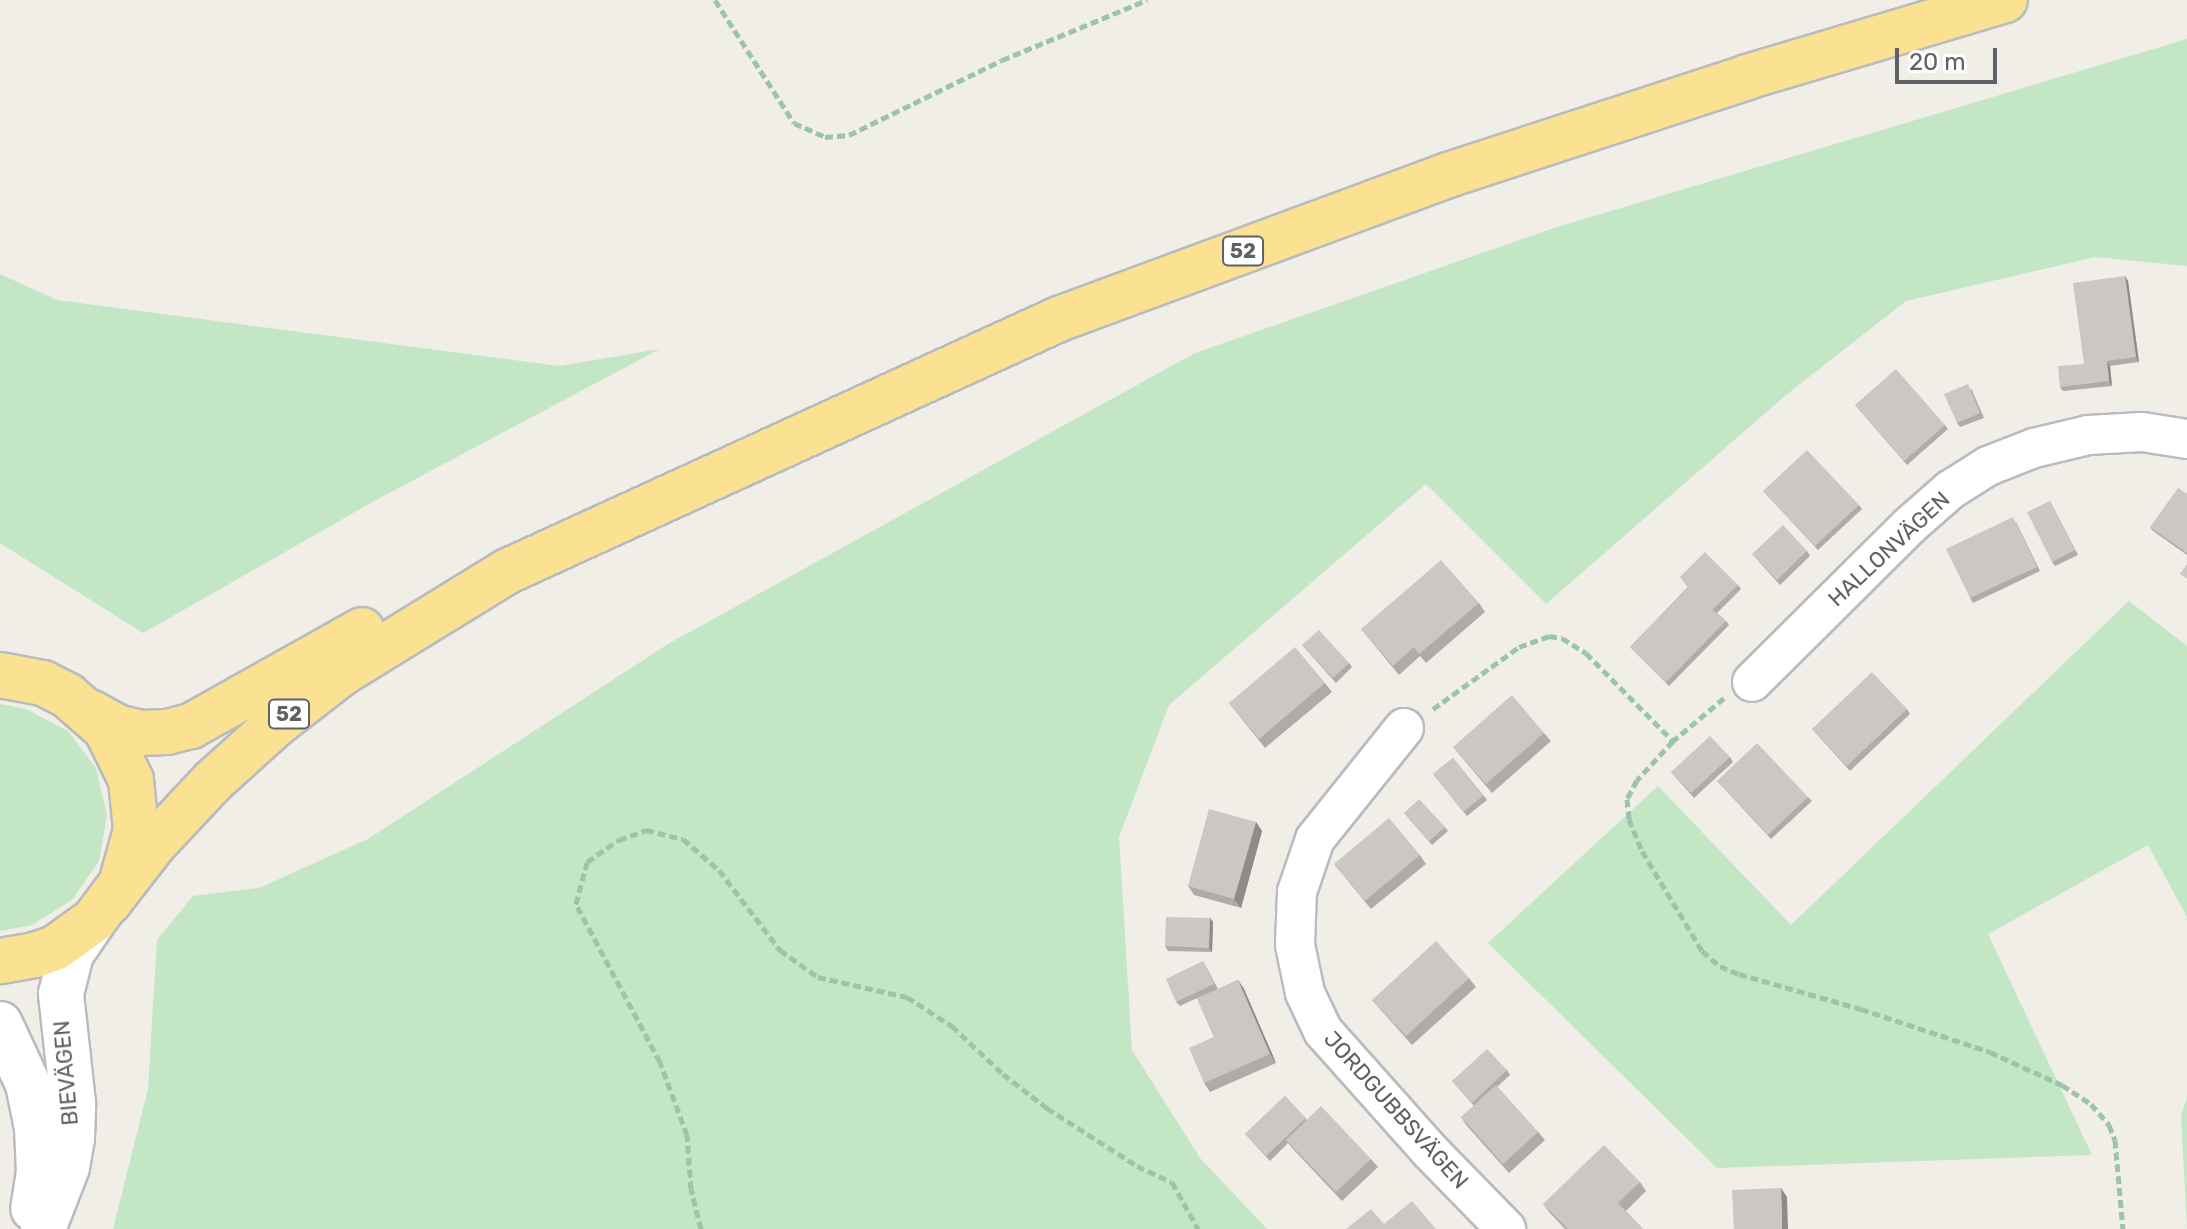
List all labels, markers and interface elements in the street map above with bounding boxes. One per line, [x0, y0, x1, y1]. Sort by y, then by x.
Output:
scale bar [1899, 32, 2001, 82]
text: 20 m [1909, 48, 1966, 76]
road number: 52 [1221, 235, 1265, 267]
street label: HALLONVÄGEN [1823, 486, 1955, 612]
road number: 52 [267, 698, 311, 730]
street label: BIEVÄGEN [48, 1019, 84, 1127]
street label: JORDGUBBSVÄGEN [1318, 1026, 1474, 1194]

